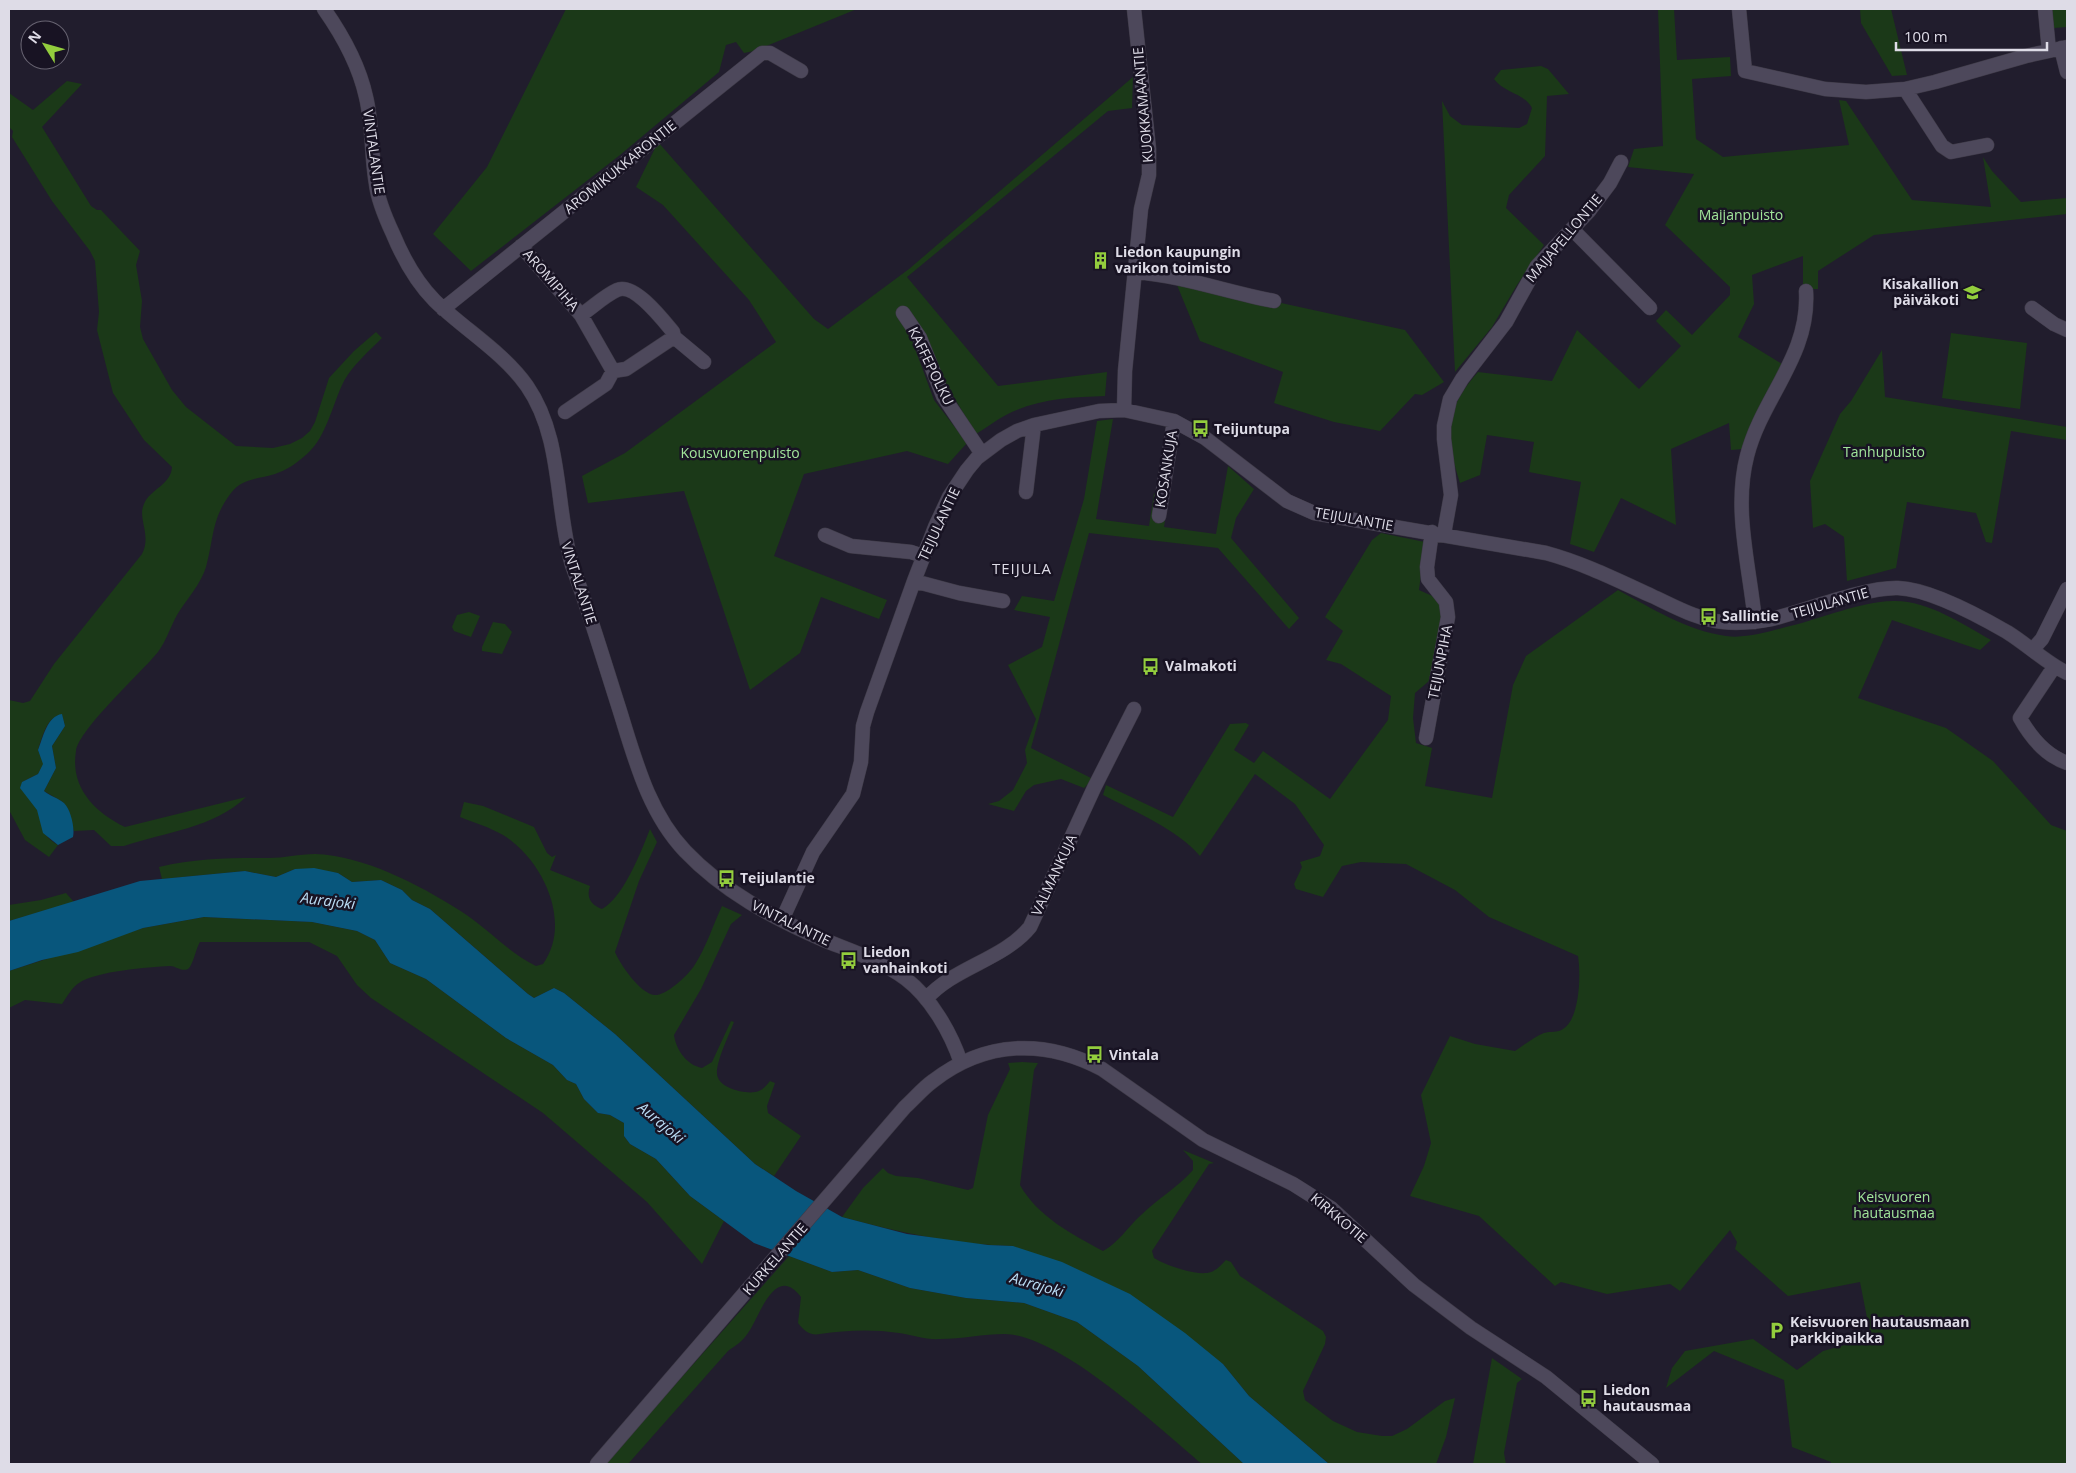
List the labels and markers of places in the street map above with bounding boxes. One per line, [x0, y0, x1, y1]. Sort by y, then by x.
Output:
place label: Liedon kaupungin varikon toimisto [1115, 242, 1241, 277]
building icon: Liedon kaupungin varikon toimisto [1091, 250, 1111, 270]
place label: Kisakallion päiväkoti [1882, 274, 1959, 309]
school or university icon: Kisakallion päiväkoti [1963, 282, 1983, 302]
bus stop icon: Teijuntupa [1190, 419, 1210, 439]
place label: Teijuntupa [1214, 419, 1290, 438]
bus stop icon: Sallintie [1698, 606, 1718, 626]
place label: Sallintie [1722, 606, 1779, 625]
bus stop icon: Valmakoti [1141, 656, 1161, 676]
place label: Valmakoti [1165, 656, 1237, 675]
bus stop icon: Teijulantie [716, 868, 736, 888]
place label: Teijulantie [740, 868, 815, 887]
place label: Liedon vanhainkoti [863, 942, 947, 977]
bus stop icon: Liedon vanhainkoti [839, 950, 859, 970]
bus stop icon: Vintala [1085, 1045, 1105, 1065]
place label: Vintala [1109, 1045, 1159, 1064]
place label: Keisvuoren hautausmaan parkkipaikka [1790, 1312, 1970, 1347]
parking icon: Keisvuoren hautausmaan parkkipaikka [1766, 1320, 1786, 1340]
place label: Liedon hautausmaa [1603, 1380, 1691, 1415]
bus stop icon: Liedon hautausmaa [1579, 1388, 1599, 1408]

